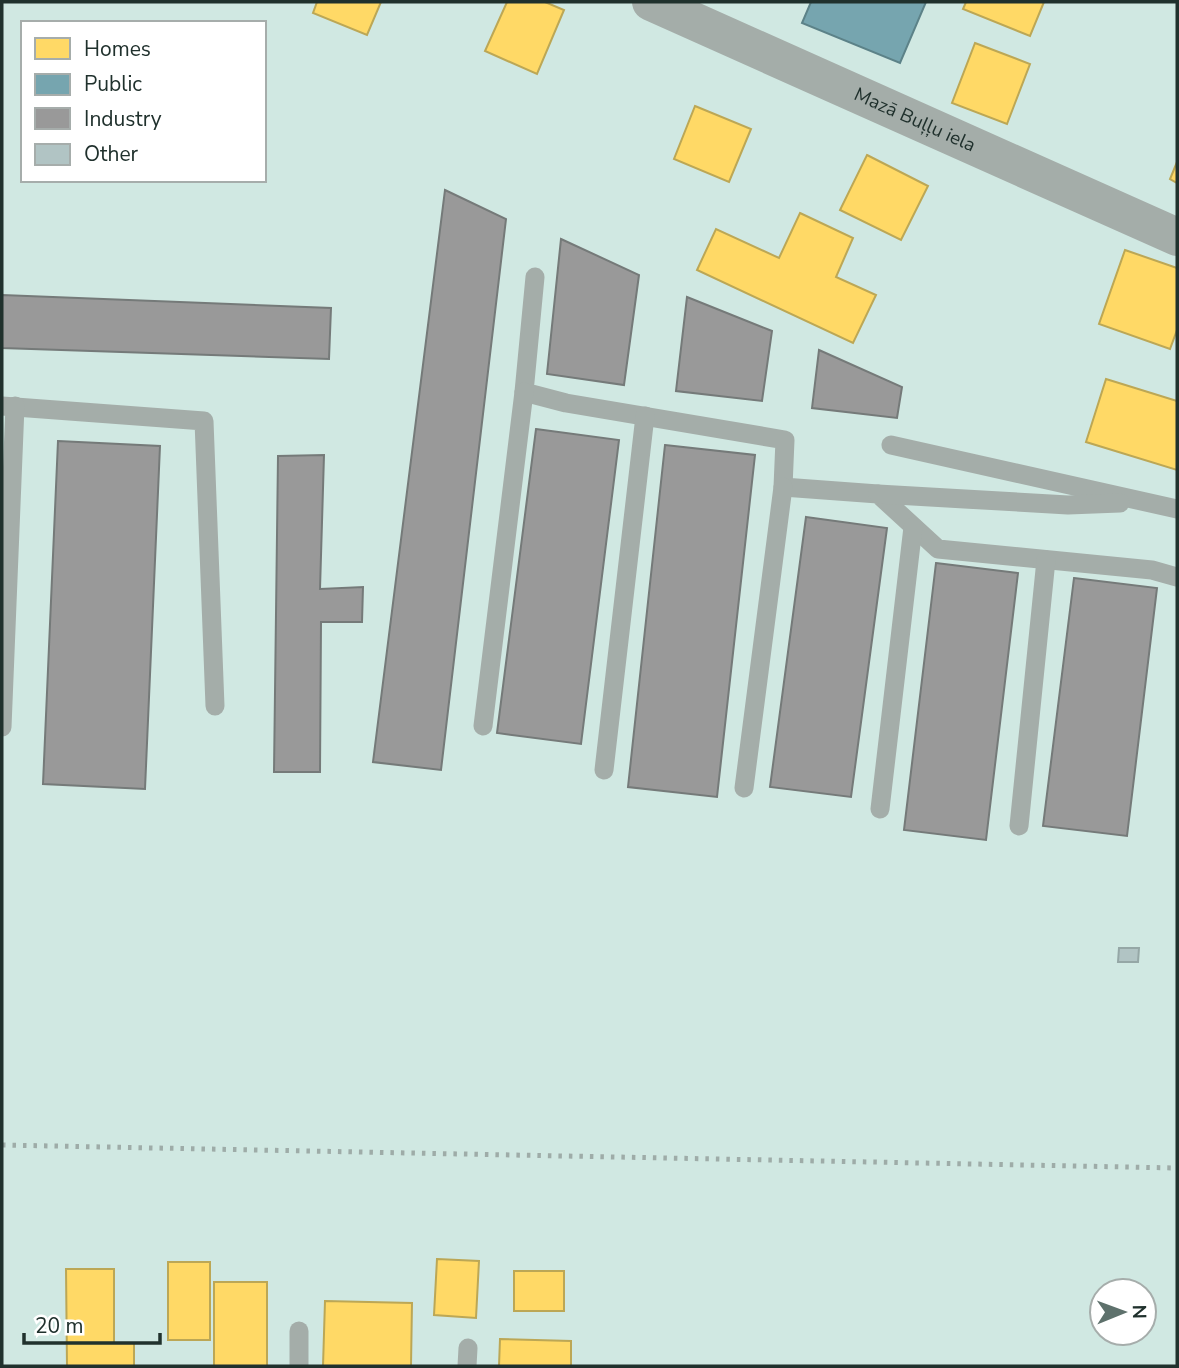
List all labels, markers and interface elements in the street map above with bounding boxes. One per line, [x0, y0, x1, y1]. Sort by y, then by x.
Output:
legend [21, 21, 266, 182]
text: Homes [84, 35, 151, 63]
text: Public [84, 70, 142, 98]
street label: Mazā Buļļu iela [850, 81, 980, 158]
text: Industry [84, 105, 162, 133]
text: Other [84, 140, 139, 168]
north arrow [1088, 1277, 1158, 1347]
scale bar [24, 1302, 161, 1346]
text: N [1126, 1304, 1152, 1319]
text: 20 m [35, 1312, 84, 1340]

